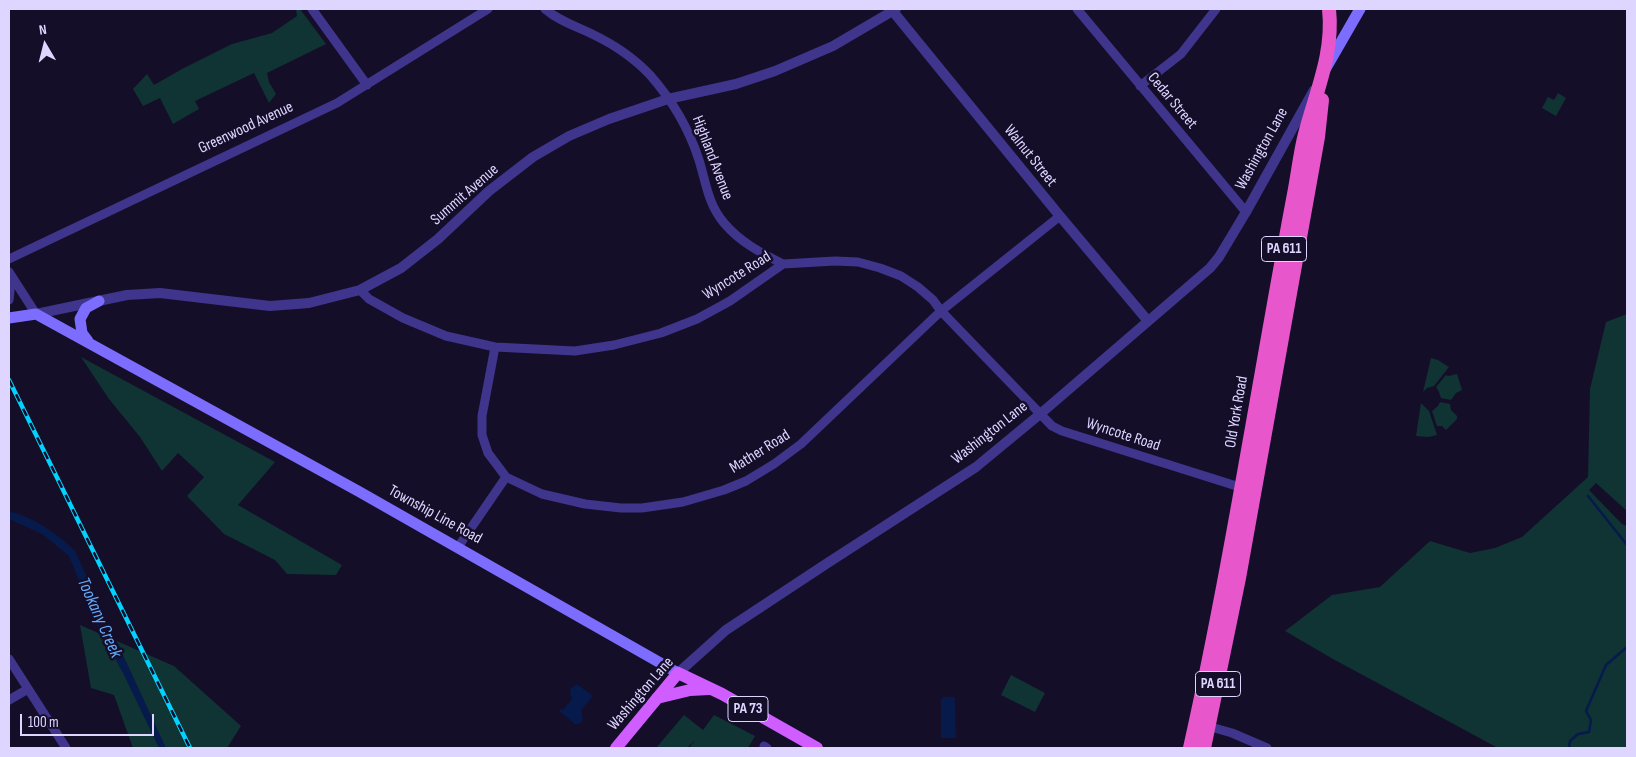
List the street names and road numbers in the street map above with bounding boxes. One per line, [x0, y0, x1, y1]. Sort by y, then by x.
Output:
street label: Cedar Street [1143, 69, 1201, 133]
street label: Greenwood Avenue [195, 98, 297, 158]
street label: Washington Lane [1232, 105, 1292, 193]
street label: Highland Avenue [687, 113, 737, 203]
street label: Walnut Street [999, 121, 1061, 191]
street label: Summit Avenue [427, 160, 503, 230]
road number: PA 611 [1262, 236, 1306, 262]
street label: Wyncote Road [699, 248, 775, 304]
street label: Old York Road [1221, 375, 1253, 449]
street label: Washington Lane [948, 397, 1032, 469]
street label: Wyncote Road [1084, 414, 1162, 456]
street label: Mather Road [726, 426, 794, 478]
street label: Township Line Road [385, 481, 485, 549]
street label: Washington Lane [604, 653, 678, 735]
road number: PA 611 [1196, 672, 1240, 696]
road number: PA 73 [728, 696, 768, 722]

